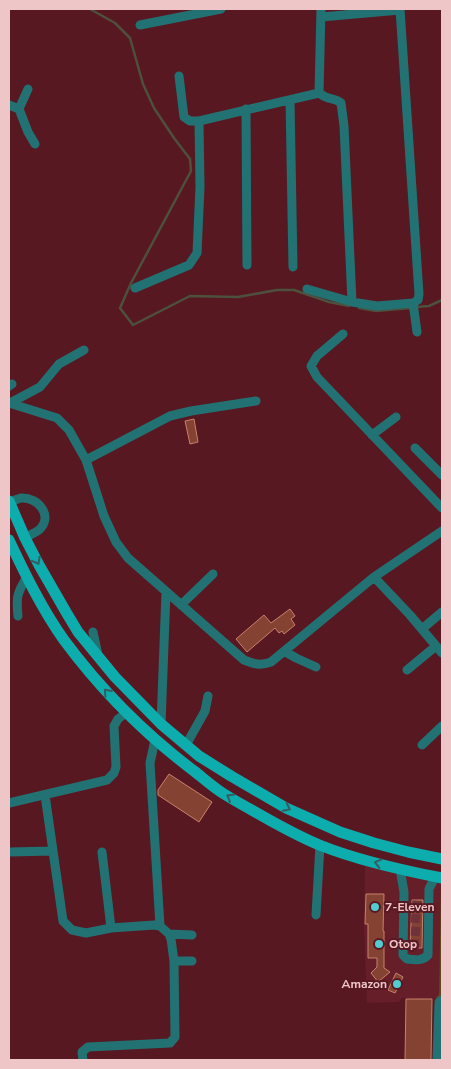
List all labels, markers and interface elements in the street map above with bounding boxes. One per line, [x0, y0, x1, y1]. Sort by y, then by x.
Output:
one-way arrow [31, 556, 41, 565]
one-way arrow [104, 688, 113, 697]
one-way arrow [227, 794, 236, 804]
one-way arrow [282, 802, 291, 812]
one-way arrow [374, 859, 382, 869]
place label: 7-Eleven [385, 899, 434, 915]
marker: 7-Eleven [369, 901, 381, 913]
place label: Otop [389, 936, 417, 952]
marker: Otop [373, 938, 385, 950]
place label: Amazon [341, 976, 387, 992]
marker: Amazon [391, 978, 403, 990]

